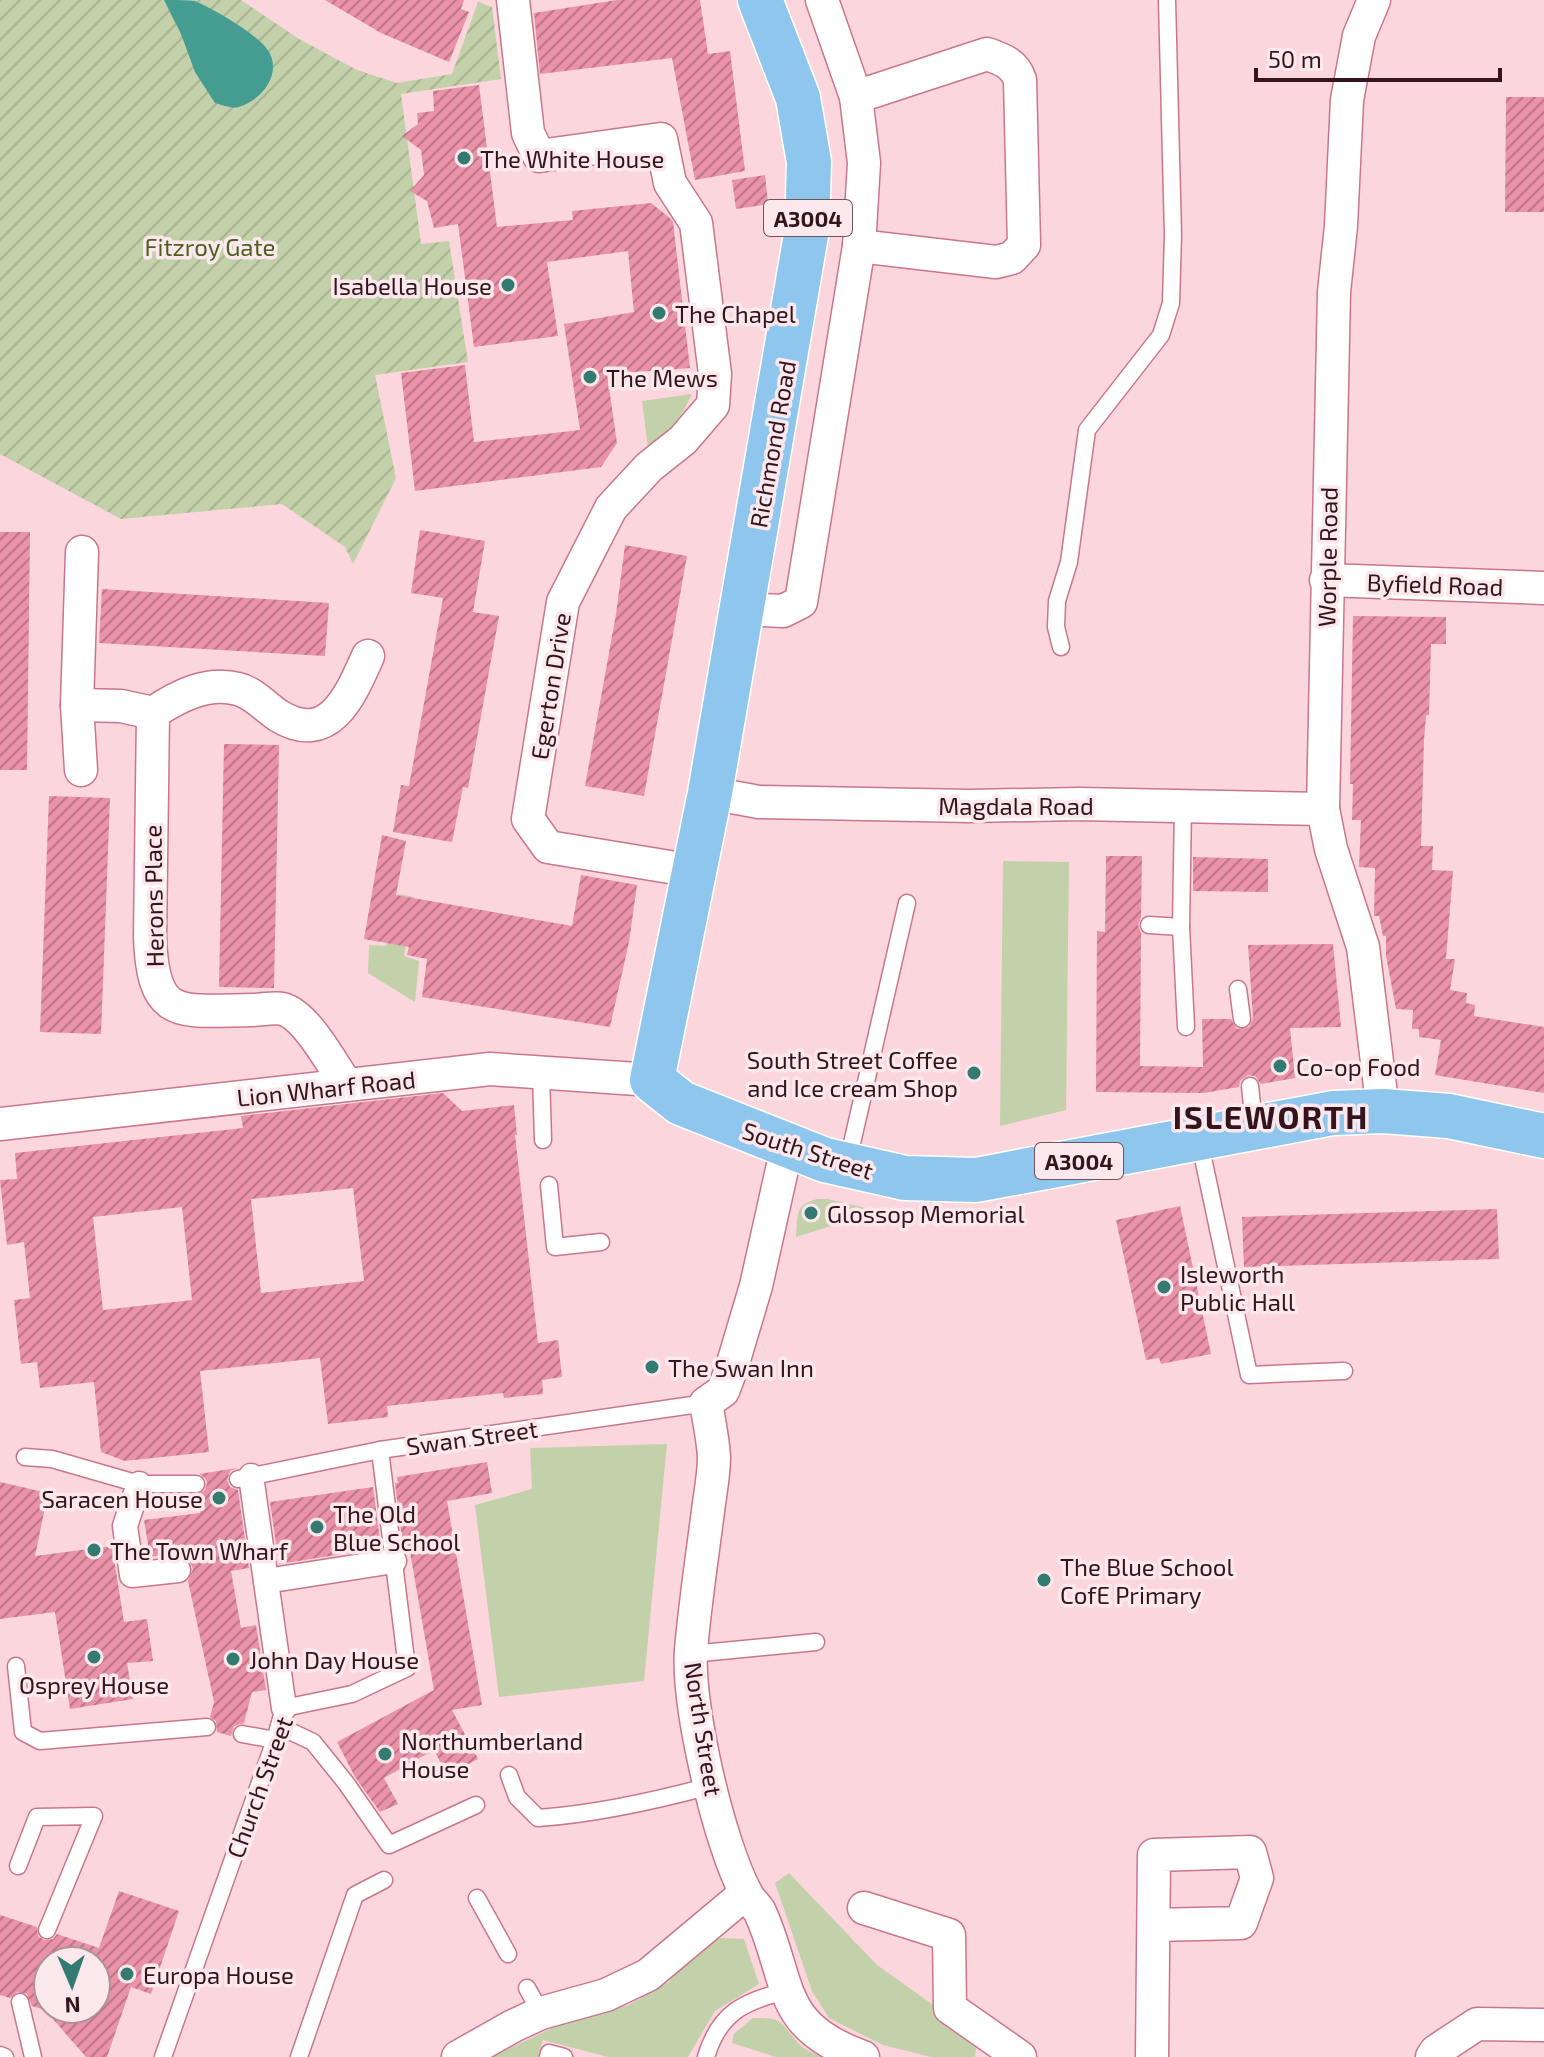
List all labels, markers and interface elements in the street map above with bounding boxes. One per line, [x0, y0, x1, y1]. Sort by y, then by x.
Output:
scale bar [1256, 32, 1500, 82]
text: 50 m [1268, 44, 1322, 73]
place label: The White House [480, 144, 664, 173]
marker: The White House [455, 149, 473, 167]
road number: A3004 [764, 200, 852, 236]
park label: Fitzroy Gate [145, 232, 275, 261]
place label: Isabella House [333, 271, 492, 300]
marker: Isabella House [499, 276, 517, 294]
place label: The Chapel [675, 299, 796, 328]
marker: The Chapel [650, 304, 668, 322]
street label: Richmond Road [743, 358, 801, 530]
place label: The Mews [606, 363, 718, 392]
marker: The Mews [581, 368, 599, 386]
street label: Worple Road [1311, 487, 1343, 627]
street label: Byfield Road [1366, 567, 1504, 601]
street label: Egerton Drive [524, 610, 576, 762]
street label: Magdala Road [938, 791, 1094, 820]
street label: Herons Place [137, 825, 169, 967]
place label: South Street Coffee and Ice cream Shop [747, 1045, 958, 1102]
place label: Co-op Food [1296, 1052, 1421, 1081]
marker: Co-op Food [1271, 1057, 1289, 1075]
street label: Lion Wharf Road [235, 1064, 417, 1112]
marker: South Street Coffee and Ice cream Shop [965, 1064, 983, 1082]
district label: ISLEWORTH [1173, 1097, 1369, 1135]
street label: South Street [739, 1115, 877, 1185]
road number: A3004 [1035, 1143, 1123, 1179]
place label: Glossop Memorial [827, 1199, 1025, 1228]
marker: Glossop Memorial [802, 1204, 820, 1222]
place label: Isleworth Public Hall [1180, 1259, 1295, 1316]
marker: Isleworth Public Hall [1155, 1278, 1173, 1296]
place label: The Swan Inn [668, 1353, 814, 1382]
marker: The Swan Inn [643, 1358, 661, 1376]
street label: Swan Street [405, 1413, 539, 1461]
place label: Saracen House [41, 1484, 203, 1513]
marker: Saracen House [210, 1489, 228, 1507]
place label: The Old Blue School [333, 1499, 460, 1556]
marker: The Old Blue School [308, 1518, 326, 1536]
place label: The Town Wharf [110, 1536, 289, 1565]
marker: The Town Wharf [85, 1541, 103, 1559]
place label: The Blue School CofE Primary [1060, 1552, 1234, 1609]
marker: The Blue School CofE Primary [1035, 1571, 1053, 1589]
place label: John Day House [249, 1645, 419, 1674]
marker: Osprey House [85, 1648, 103, 1666]
marker: John Day House [224, 1650, 242, 1668]
street label: North Street [679, 1660, 729, 1798]
place label: Osprey House [19, 1670, 169, 1699]
street label: Church Street [220, 1712, 298, 1862]
place label: Northumberland House [401, 1726, 583, 1783]
marker: Northumberland House [376, 1745, 394, 1763]
north arrow [32, 1945, 112, 2025]
place label: Europa House [143, 1960, 294, 1989]
marker: Europa House [118, 1965, 136, 1983]
text: N [64, 1993, 81, 2019]

